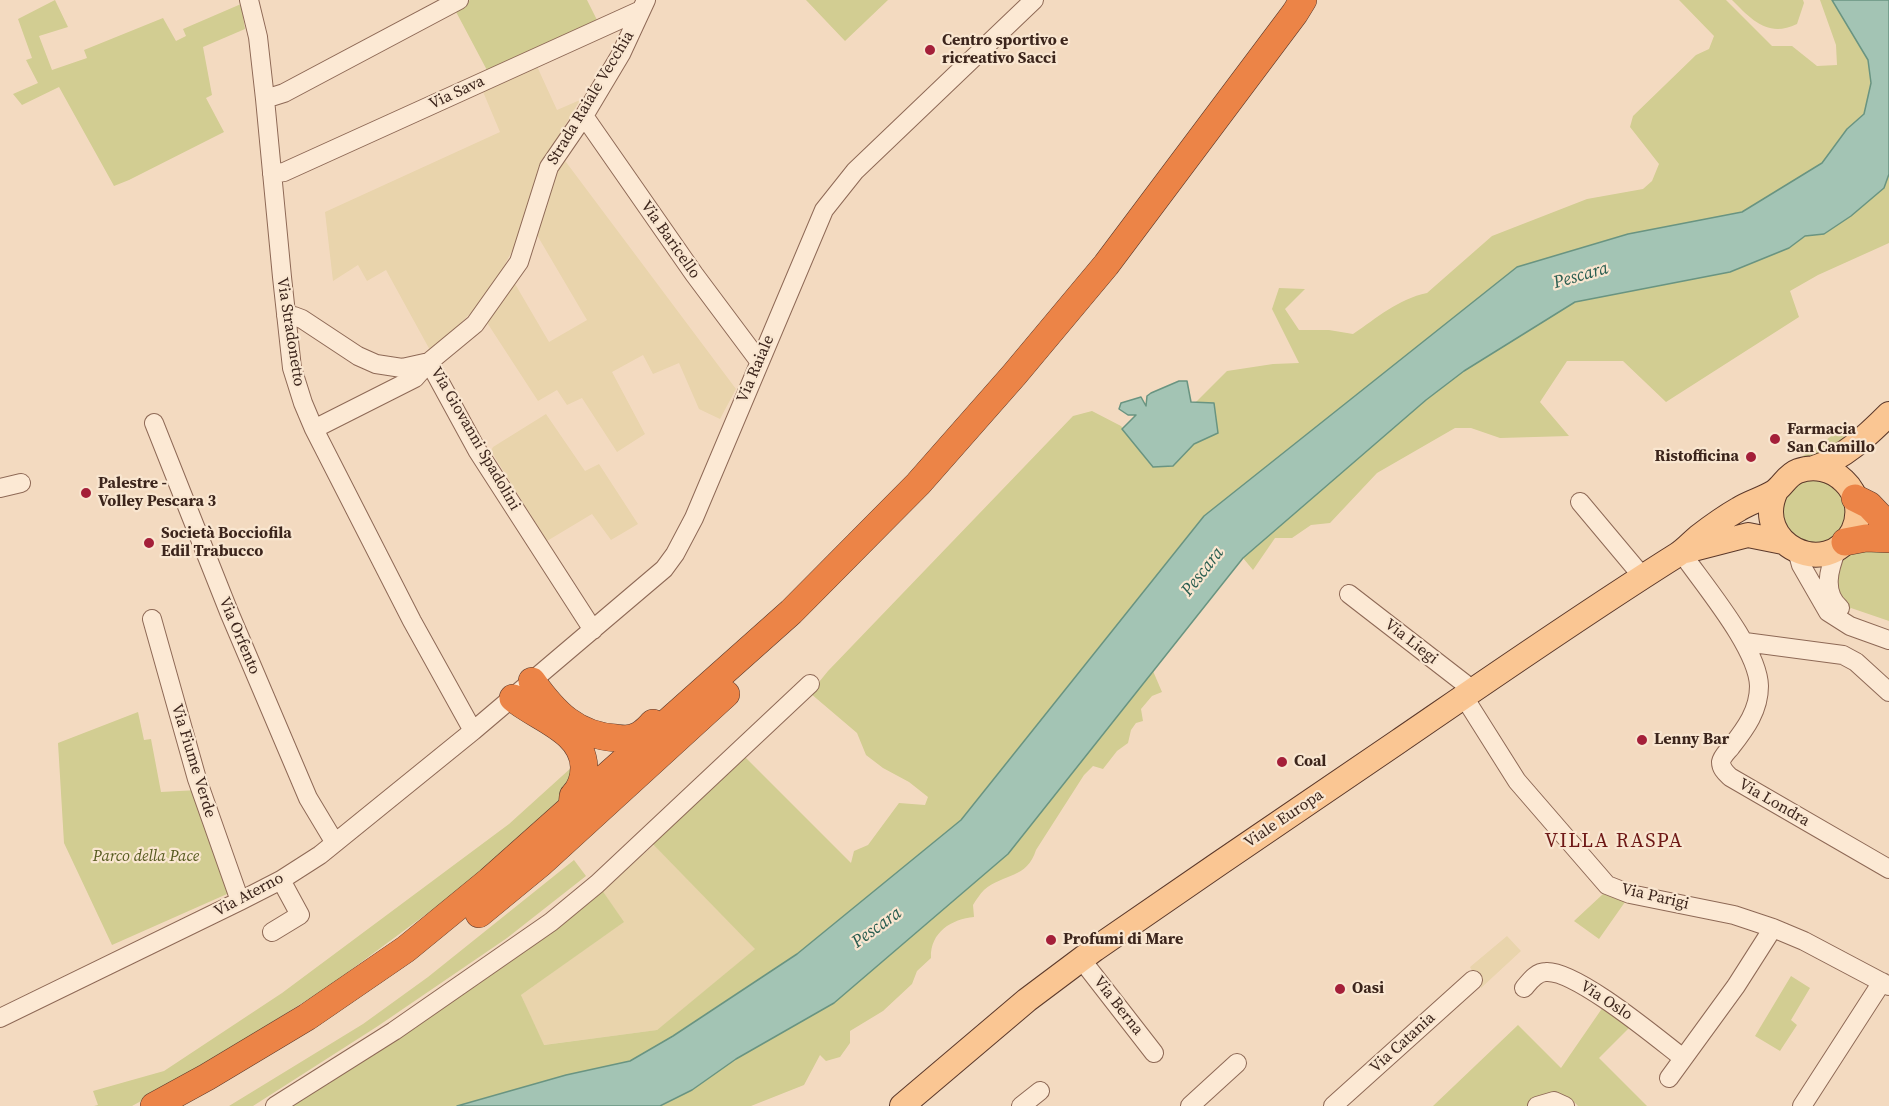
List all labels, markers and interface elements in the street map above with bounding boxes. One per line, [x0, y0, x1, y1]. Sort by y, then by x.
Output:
street label: Strada Raiale Vecchia [543, 28, 639, 168]
place label: Centro sportivo e ricreativo Sacci [942, 31, 1068, 69]
marker: Centro sportivo e ricreativo Sacci [923, 43, 937, 57]
street label: Via Sava [426, 72, 488, 114]
street label: Via Baricello [636, 197, 704, 283]
water label: Pescara [1551, 258, 1611, 294]
street label: Via Stradonetto [272, 276, 308, 388]
street label: Via Raiale [733, 332, 779, 406]
street label: Via Giovanni Spadolini [426, 364, 524, 514]
place label: Farmacia San Camillo [1787, 420, 1875, 458]
marker: Farmacia San Camillo [1768, 432, 1782, 446]
place label: Ristofficina [1654, 447, 1739, 467]
marker: Ristofficina [1744, 450, 1758, 464]
place label: Palestre - Volley Pescara 3 [98, 474, 216, 512]
marker: Palestre - Volley Pescara 3 [79, 486, 93, 500]
place label: Società Bocciofila Edil Trabucco [161, 524, 292, 562]
marker: Società Bocciofila Edil Trabucco [142, 536, 156, 550]
water label: Pescara [1177, 543, 1229, 601]
street label: Via Orfento [214, 594, 264, 678]
street label: Via Liegi [1380, 615, 1442, 669]
street label: Via Fiume Verde [167, 702, 219, 820]
place label: Lenny Bar [1654, 730, 1729, 750]
marker: Lenny Bar [1635, 733, 1649, 747]
place label: Coal [1294, 752, 1327, 772]
marker: Coal [1275, 755, 1289, 769]
street label: Via Londra [1735, 775, 1813, 831]
street label: Viale Europa [1241, 785, 1327, 853]
district label: VILLA RASPA [1544, 830, 1684, 854]
park label: Parco della Pace [93, 847, 199, 867]
street label: Via Aterno [211, 869, 287, 921]
street label: Via Parigi [1619, 880, 1691, 914]
water label: Pescara [848, 903, 906, 953]
place label: Profumi di Mare [1063, 930, 1183, 950]
marker: Profumi di Mare [1044, 933, 1058, 947]
street label: Via Berna [1089, 973, 1147, 1039]
street label: Via Oslo [1576, 977, 1636, 1025]
place label: Oasi [1352, 979, 1384, 999]
marker: Oasi [1333, 982, 1347, 996]
street label: Via Catania [1366, 1009, 1440, 1077]

